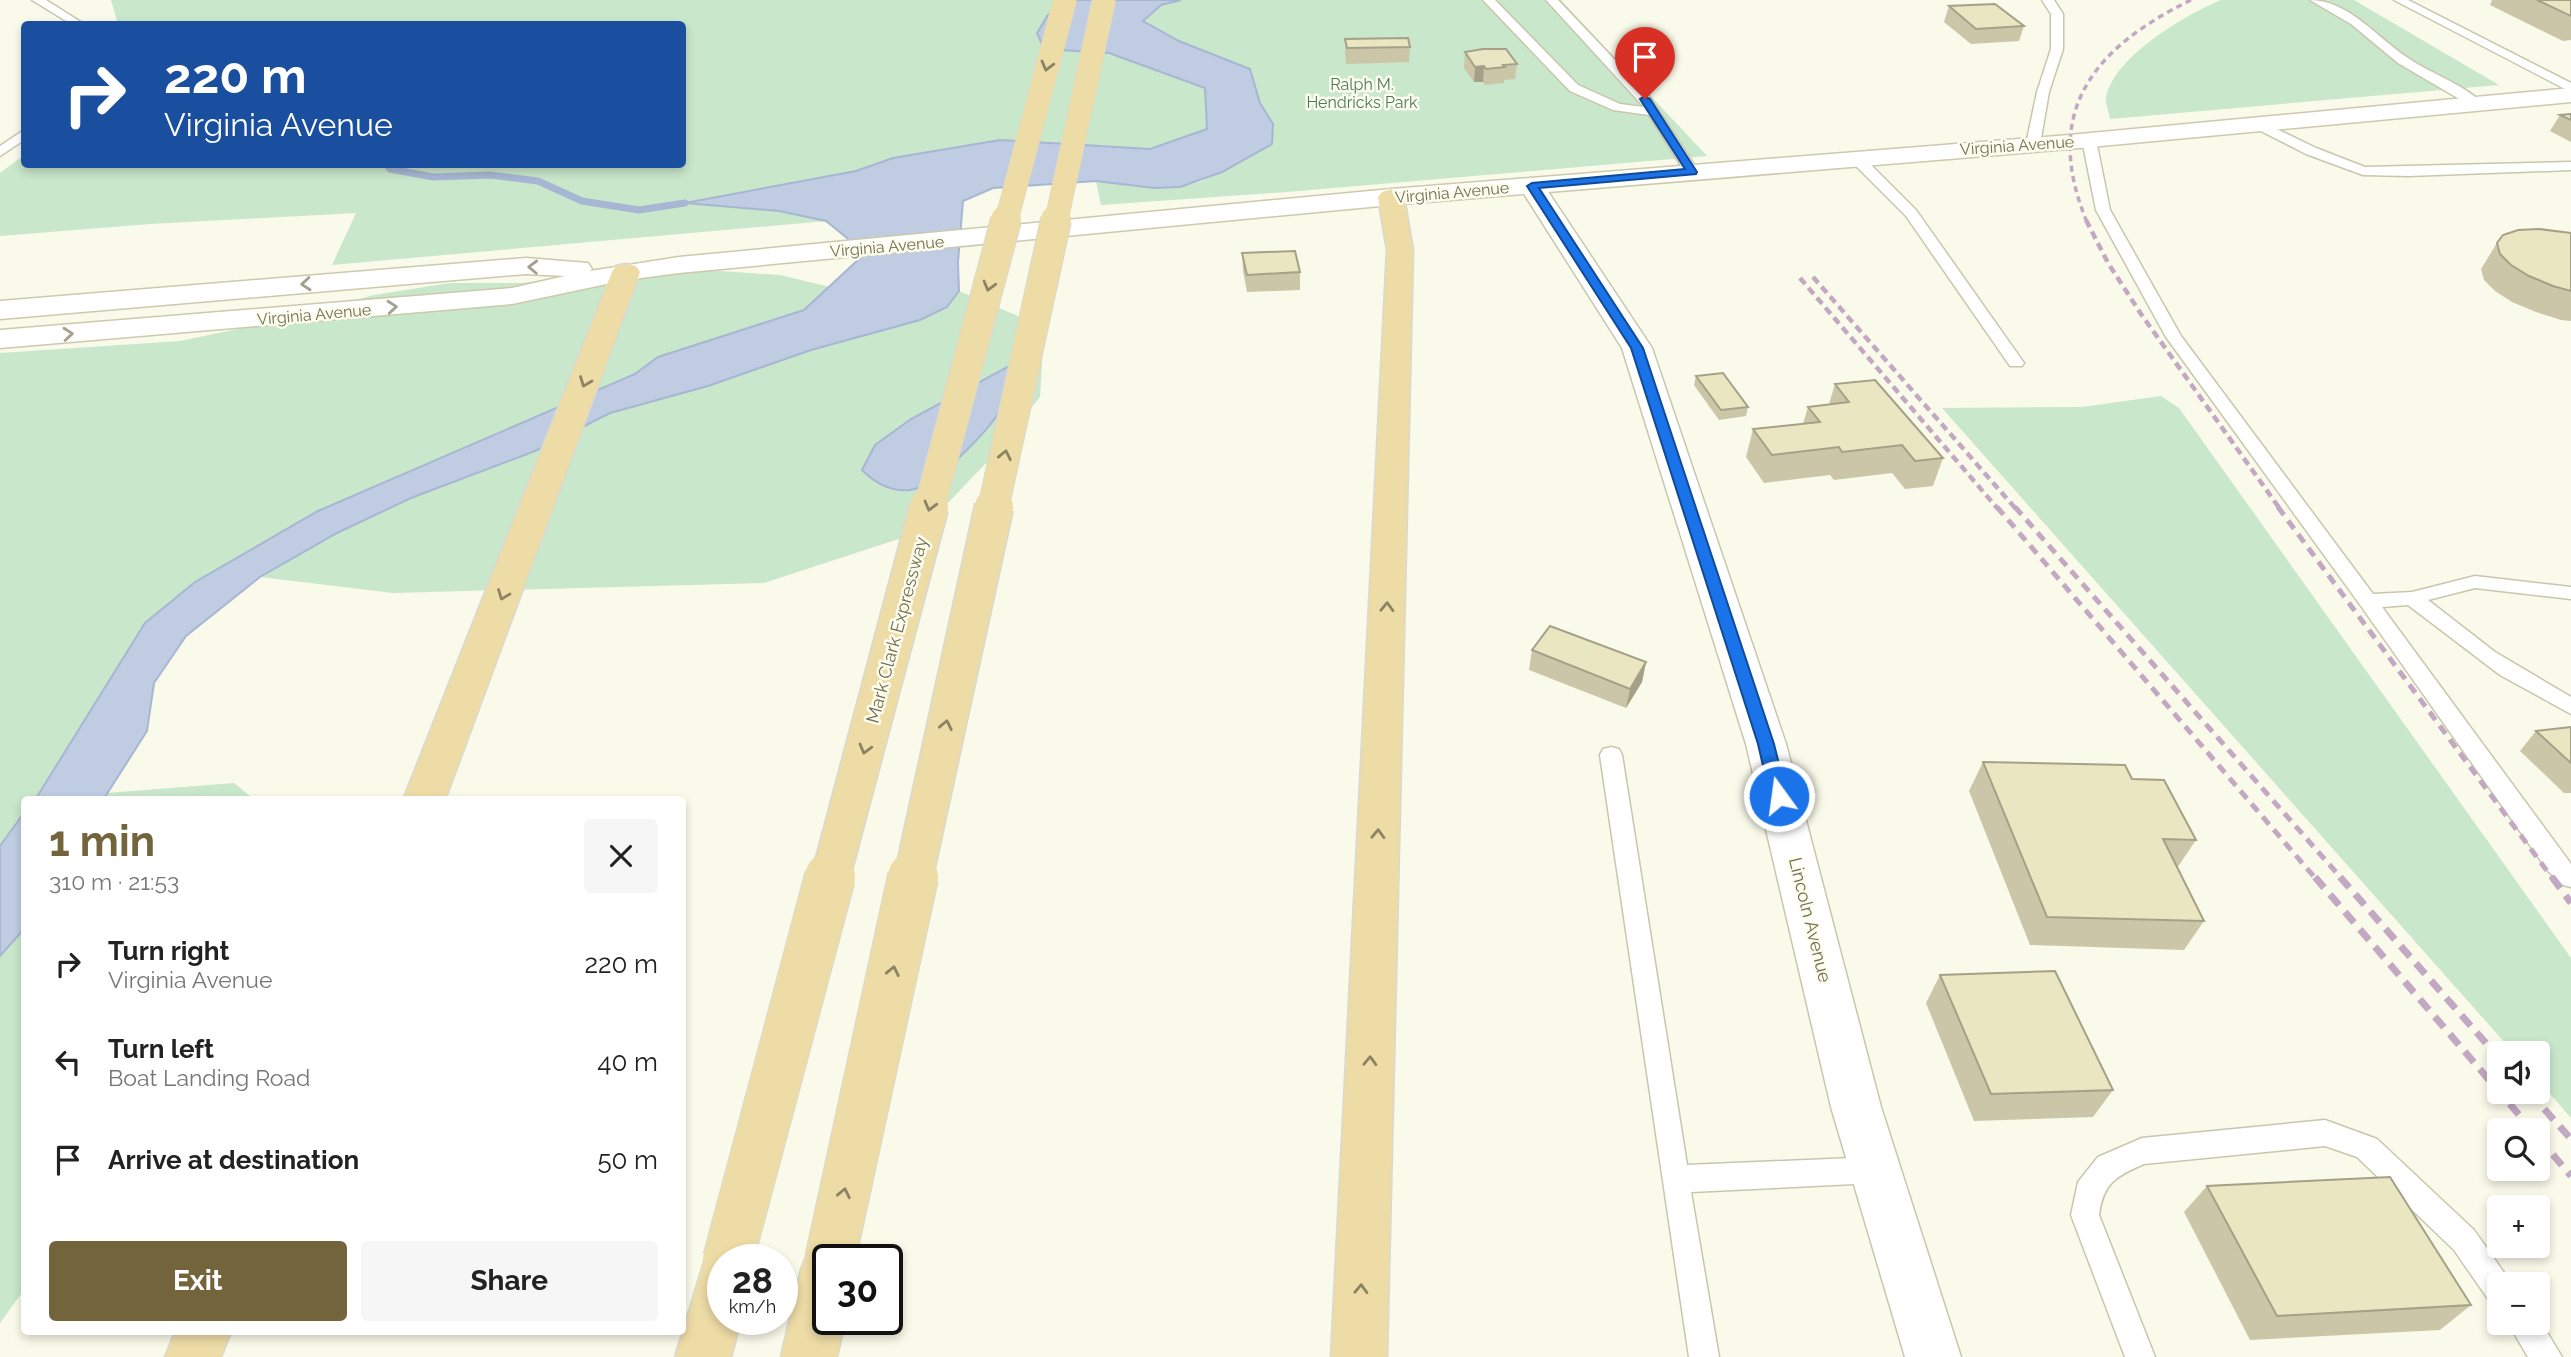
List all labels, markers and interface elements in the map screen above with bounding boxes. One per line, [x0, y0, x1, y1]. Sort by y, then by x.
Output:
pin [1615, 27, 1675, 99]
icon: arrive [1626, 38, 1664, 76]
text: 220 m [164, 47, 307, 104]
icon: right [49, 49, 140, 140]
one-way arrow [1041, 60, 1056, 72]
park label: Ralph M. Hendricks Park [1306, 75, 1418, 112]
text: Virginia Avenue [164, 106, 393, 143]
street label: Virginia Avenue [1959, 132, 2075, 159]
street label: Virginia Avenue [1394, 178, 1510, 207]
street label: Virginia Avenue [829, 232, 945, 261]
one-way arrow [527, 259, 538, 274]
one-way arrow [301, 276, 312, 291]
one-way arrow [983, 280, 997, 292]
street label: Virginia Avenue [256, 300, 372, 329]
one-way arrow [387, 300, 398, 315]
one-way arrow [63, 327, 74, 342]
one-way arrow [579, 376, 593, 388]
one-way arrow [996, 449, 1011, 461]
one-way arrow [924, 499, 938, 511]
street label: Mark Clark Expressway [862, 534, 932, 725]
one-way arrow [498, 588, 512, 600]
one-way arrow [1379, 601, 1394, 612]
one-way arrow [938, 719, 952, 731]
one-way arrow [859, 743, 873, 755]
position arrow [1742, 759, 1816, 833]
text: 1 min [49, 817, 155, 866]
button: close [584, 819, 658, 893]
one-way arrow [1371, 828, 1386, 839]
street label: Lincoln Avenue [1785, 855, 1836, 985]
text: 310 m · 21:53 [49, 868, 179, 895]
text: Turn right [108, 936, 229, 966]
icon: right [49, 945, 87, 983]
text: 220 m [584, 949, 658, 979]
one-way arrow [884, 965, 899, 977]
text: Virginia Avenue [108, 966, 272, 993]
text: Turn left [108, 1034, 214, 1064]
map controls [2487, 1041, 2550, 1335]
button: sound [2487, 1041, 2550, 1104]
icon: left [49, 1043, 87, 1081]
text: 40 m [597, 1047, 658, 1077]
one-way arrow [1362, 1056, 1377, 1067]
text: Boat Landing Road [108, 1064, 310, 1091]
button: search [2487, 1118, 2550, 1181]
icon: arrive [49, 1141, 87, 1179]
text: Arrive at destination [108, 1145, 359, 1175]
text: 50 m [597, 1145, 658, 1175]
one-way arrow [836, 1187, 851, 1199]
button: + [2487, 1195, 2550, 1258]
button: Exit [49, 1241, 347, 1321]
button: Share [361, 1241, 658, 1321]
speed limit sign: 30 [812, 1244, 903, 1335]
text: 28 [732, 1260, 773, 1301]
button: − [2487, 1272, 2550, 1335]
one-way arrow [1354, 1283, 1369, 1294]
text: km/h [729, 1296, 776, 1317]

